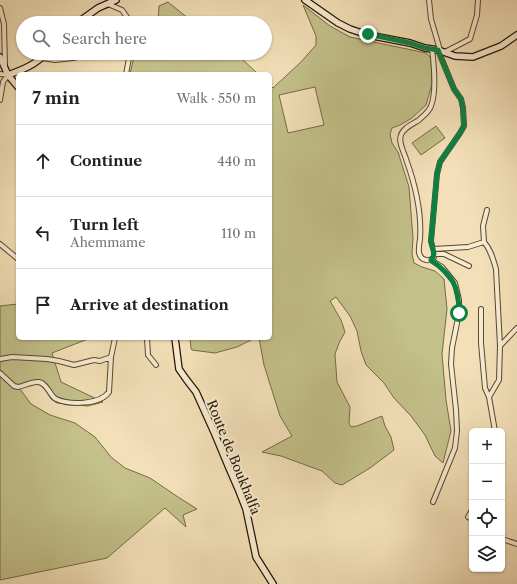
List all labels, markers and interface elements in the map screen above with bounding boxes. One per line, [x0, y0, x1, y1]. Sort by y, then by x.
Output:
search box [16, 16, 272, 60]
route end [359, 25, 377, 43]
icon: search [30, 27, 52, 49]
text: Search here [62, 29, 147, 48]
text: 7 min [32, 88, 80, 108]
text: Walk · 550 m [176, 90, 256, 106]
icon: ahead [32, 150, 54, 172]
text: Continue [70, 151, 142, 170]
text: 440 m [217, 153, 256, 169]
text: Turn left [70, 215, 139, 234]
icon: left [32, 222, 54, 244]
text: 110 m [221, 225, 256, 241]
text: Ahemmame [70, 234, 146, 250]
icon: arrive [32, 294, 54, 316]
text: Arrive at destination [70, 295, 229, 314]
route start [450, 304, 468, 322]
street label: Route de Boukhalfa [204, 397, 264, 517]
map controls [469, 428, 505, 572]
button: + [469, 428, 505, 464]
button: − [469, 464, 505, 500]
button: locate [469, 500, 505, 536]
button: layers [469, 536, 505, 572]

